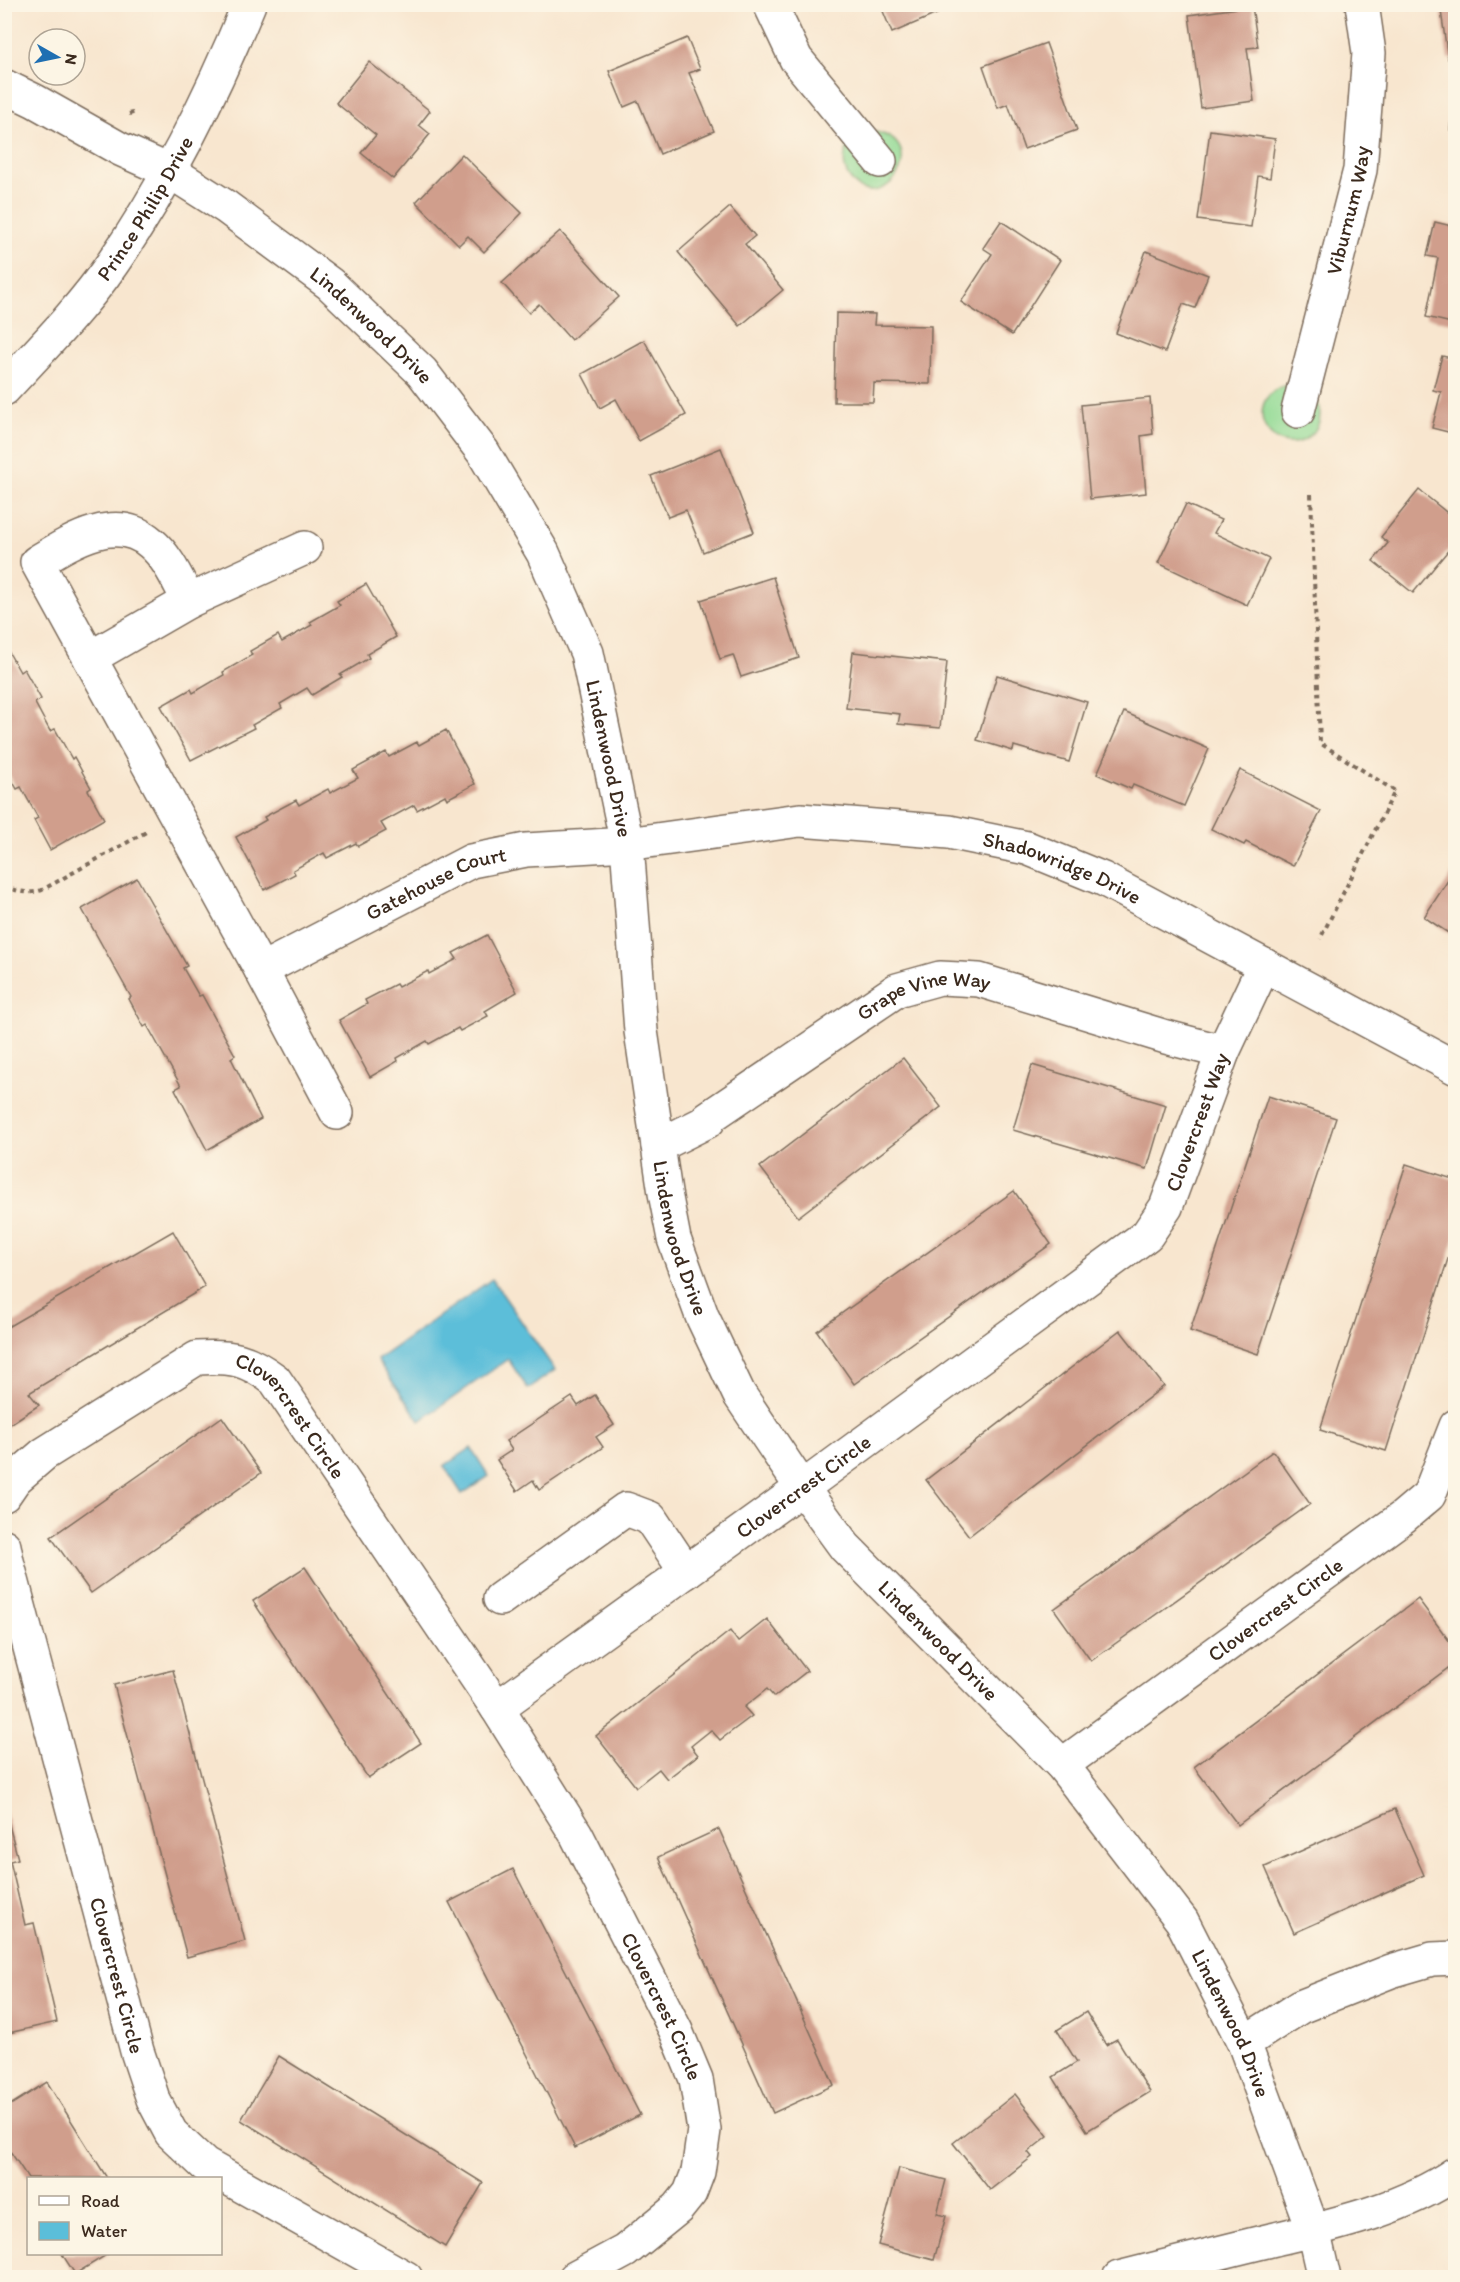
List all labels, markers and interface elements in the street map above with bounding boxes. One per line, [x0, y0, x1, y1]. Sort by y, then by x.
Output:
north arrow [27, 27, 87, 87]
text: N [61, 52, 82, 66]
street label: Prince Philip Drive [91, 132, 198, 286]
street label: Viburnum Way [1321, 145, 1374, 277]
street label: Lindenwood Drive [305, 261, 439, 388]
street label: Lindenwood Drive [581, 677, 638, 839]
street label: Shadowridge Drive [981, 826, 1146, 909]
street label: Gatehouse Court [361, 841, 508, 925]
street label: Grape Vine Way [852, 965, 994, 1026]
street label: Clovercrest Way [1160, 1049, 1234, 1195]
street label: Lindenwood Drive [648, 1159, 714, 1319]
street label: Clovercrest Circle [232, 1347, 351, 1483]
street label: Clovercrest Circle [731, 1429, 876, 1544]
street label: Clovercrest Circle [1203, 1552, 1348, 1667]
street label: Lindenwood Drive [873, 1575, 1004, 1706]
street label: Clovercrest Circle [85, 1894, 150, 2056]
street label: Clovercrest Circle [616, 1928, 708, 2084]
street label: Lindenwood Drive [1186, 1945, 1276, 2101]
legend [27, 2177, 222, 2255]
text: Road [81, 2190, 120, 2212]
text: Water [81, 2220, 127, 2242]

